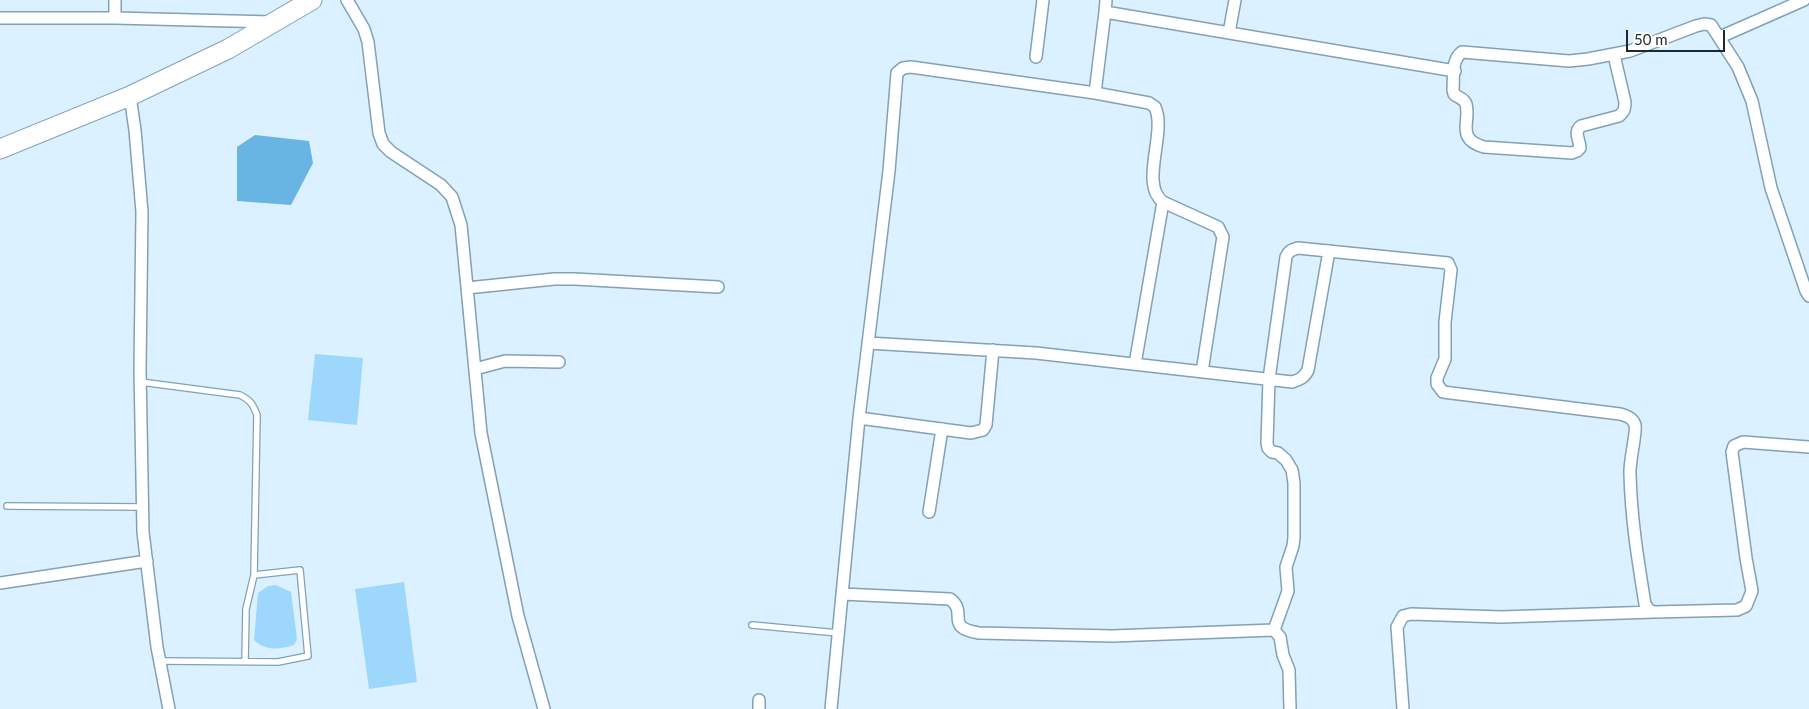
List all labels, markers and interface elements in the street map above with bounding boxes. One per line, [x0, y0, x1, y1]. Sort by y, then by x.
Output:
scale bar [1629, 20, 1728, 52]
text: 50 m [1634, 30, 1668, 48]

